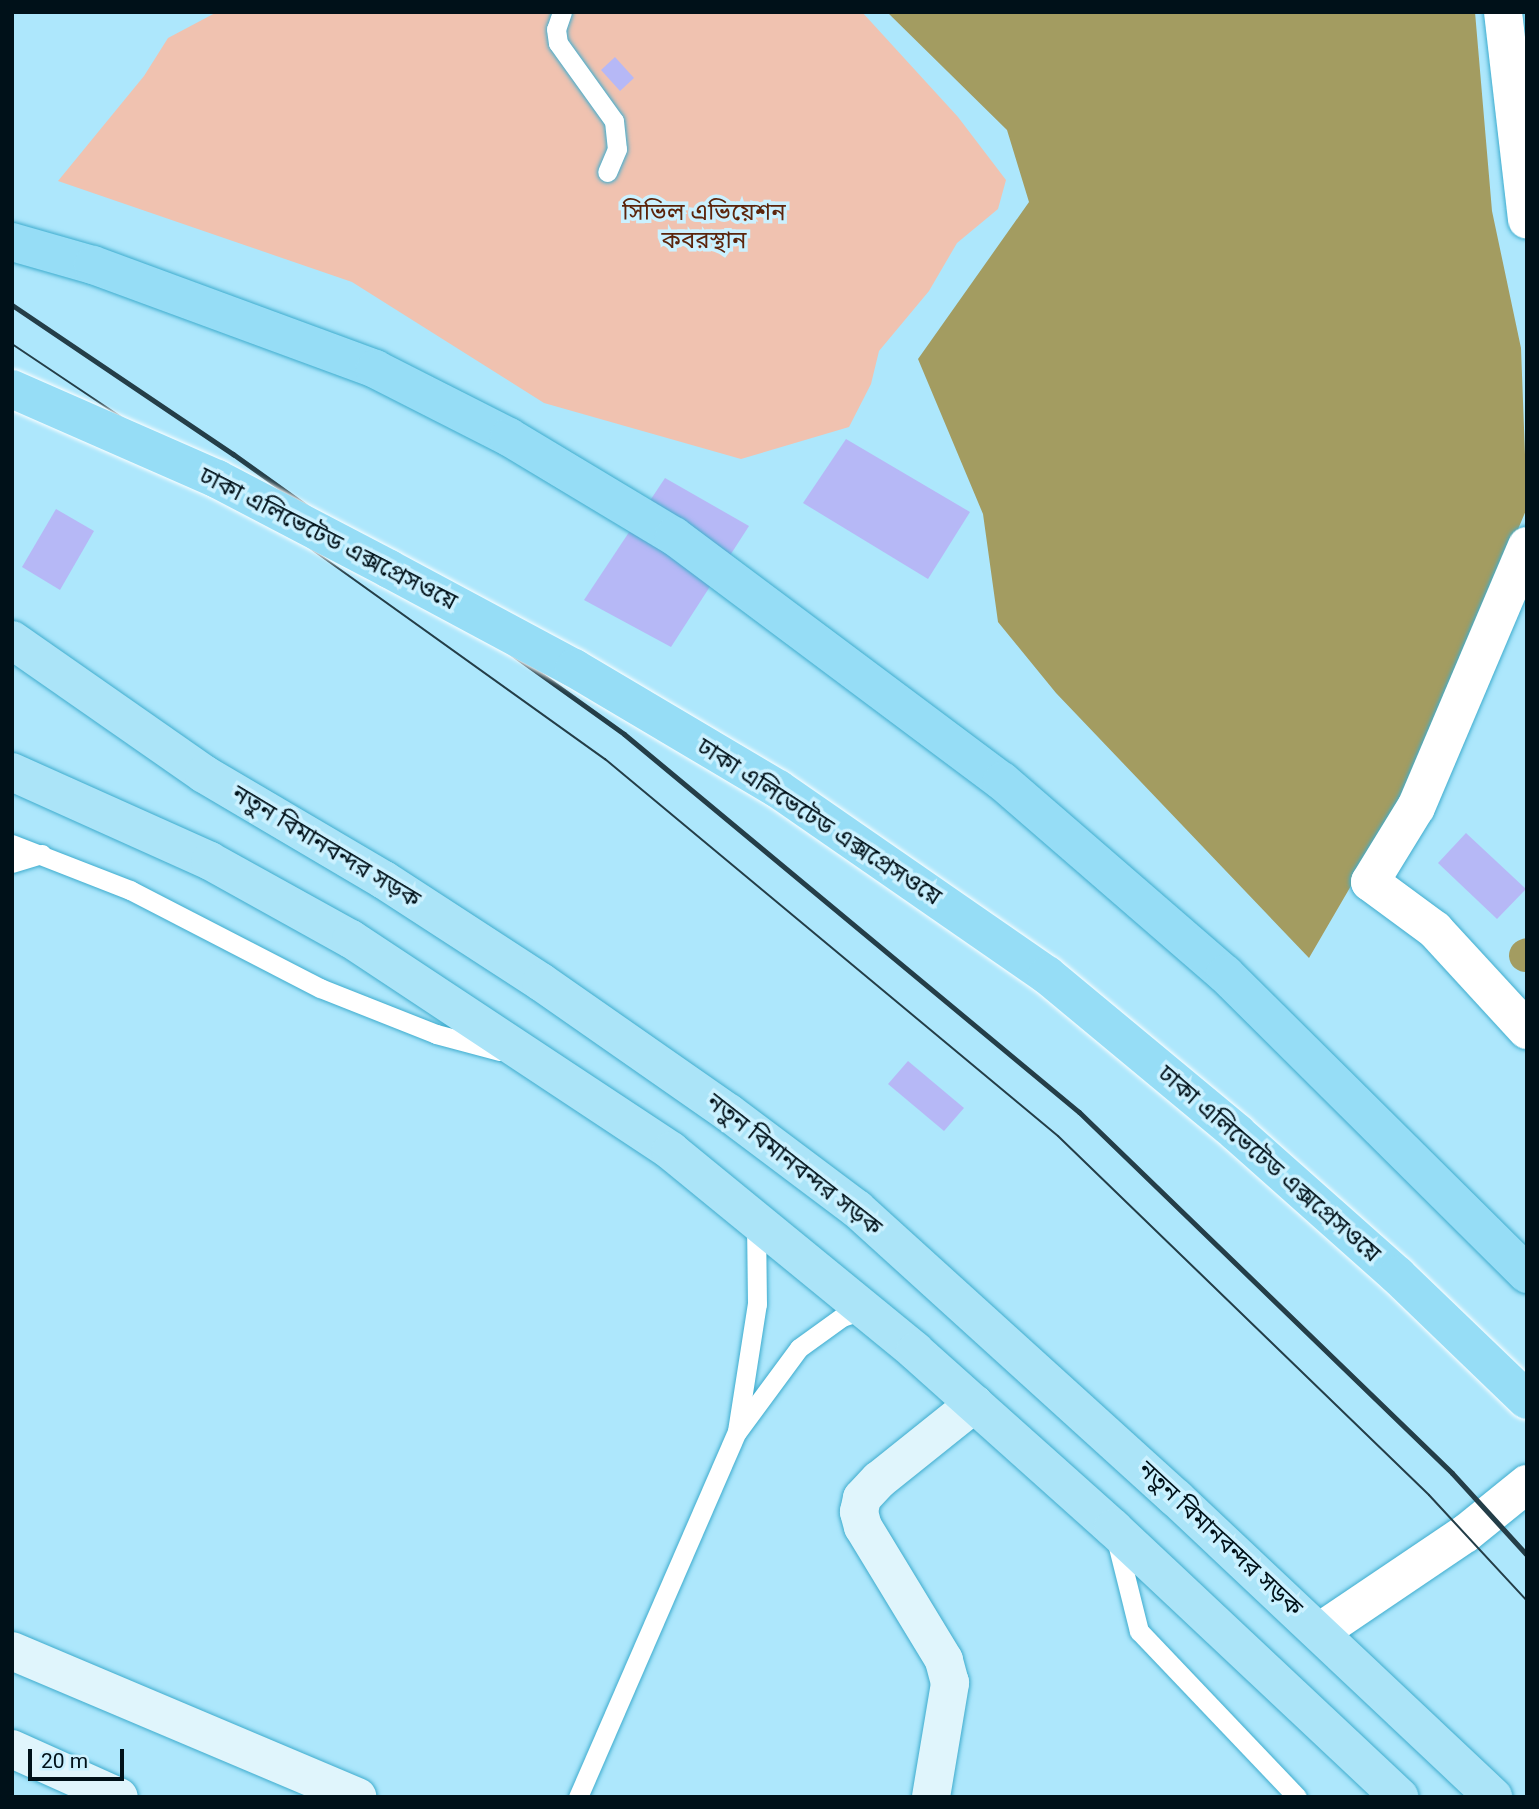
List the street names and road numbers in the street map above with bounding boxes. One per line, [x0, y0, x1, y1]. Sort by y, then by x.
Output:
street label: ঢাকা এলিভেটেড এক্সপ্রেসওয়ে [194, 461, 462, 617]
street label: ঢাকা এলিভেটেড এক্সপ্রেসওয়ে [692, 732, 946, 912]
street label: নতুন বিমানবন্দর সড়ক [227, 779, 425, 915]
street label: ঢাকা এলিভেটেড এক্সপ্রেসওয়ে [1152, 1060, 1386, 1268]
street label: নতুন বিমানবন্দর সড়ক [701, 1088, 887, 1242]
street label: নতুন বিমানবন্দর সড়ক [1132, 1455, 1308, 1623]

